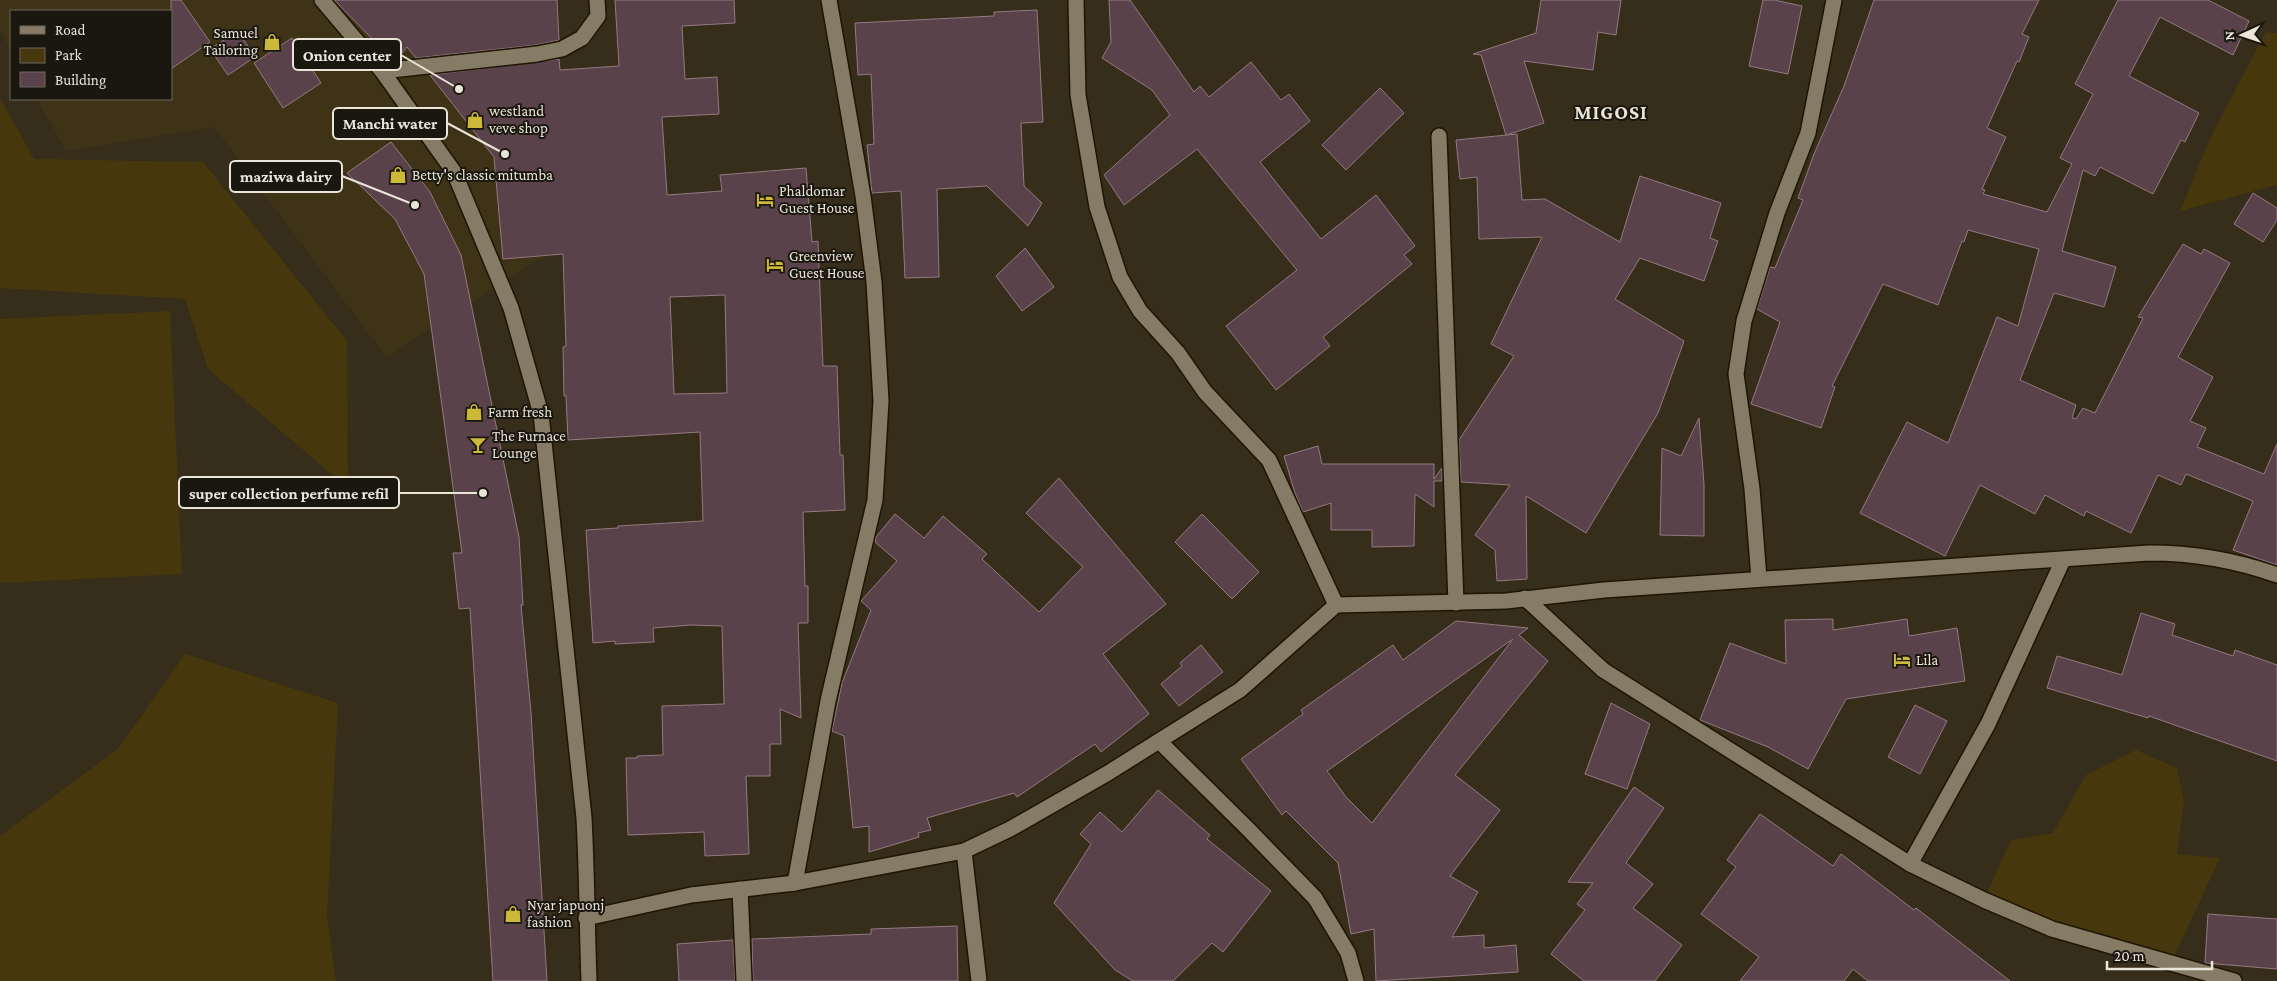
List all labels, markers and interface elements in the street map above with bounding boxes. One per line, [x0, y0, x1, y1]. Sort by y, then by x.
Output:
legend [10, 10, 172, 100]
north arrow [2217, 10, 2267, 60]
text: Road [55, 22, 86, 38]
place label: Samuel Tailoring [204, 25, 258, 59]
text: N [2221, 30, 2237, 41]
shop icon: Samuel Tailoring [262, 32, 282, 52]
callout: Onion center [293, 39, 401, 70]
text: Park [55, 47, 82, 63]
text: Onion center [303, 47, 392, 64]
text: Building [55, 72, 106, 89]
district label: MIGOSI [1574, 101, 1648, 123]
place label: westland veve shop [488, 103, 548, 137]
callout: Manchi water [333, 108, 447, 139]
shop icon: westland veve shop [465, 110, 485, 130]
text: Manchi water [343, 115, 438, 132]
callout: maziwa dairy [230, 161, 342, 192]
shop icon: Betty's classic mitumba [388, 165, 408, 185]
place label: Betty's classic mitumba [412, 167, 553, 184]
text: maziwa dairy [240, 168, 332, 185]
place label: Phaldomar Guest House [779, 183, 855, 216]
hotel icon: Phaldomar Guest House [755, 190, 775, 210]
place label: Greenview Guest House [789, 248, 865, 281]
hotel icon: Greenview Guest House [765, 255, 785, 275]
shop icon: Farm fresh [464, 402, 484, 422]
place label: Farm fresh [488, 404, 552, 420]
place label: The Furnace Lounge [492, 428, 566, 462]
bar icon: The Furnace Lounge [468, 435, 488, 455]
callout: super collection perfume refil [179, 477, 399, 508]
text: super collection perfume refil [189, 485, 389, 502]
hotel icon: Lila [1892, 650, 1912, 670]
place label: Lila [1916, 652, 1938, 668]
place label: Nyar japuonj fashion [527, 897, 604, 930]
shop icon: Nyar japuonj fashion [503, 904, 523, 924]
scale bar [2107, 938, 2212, 970]
text: 20 m [2114, 948, 2145, 964]

